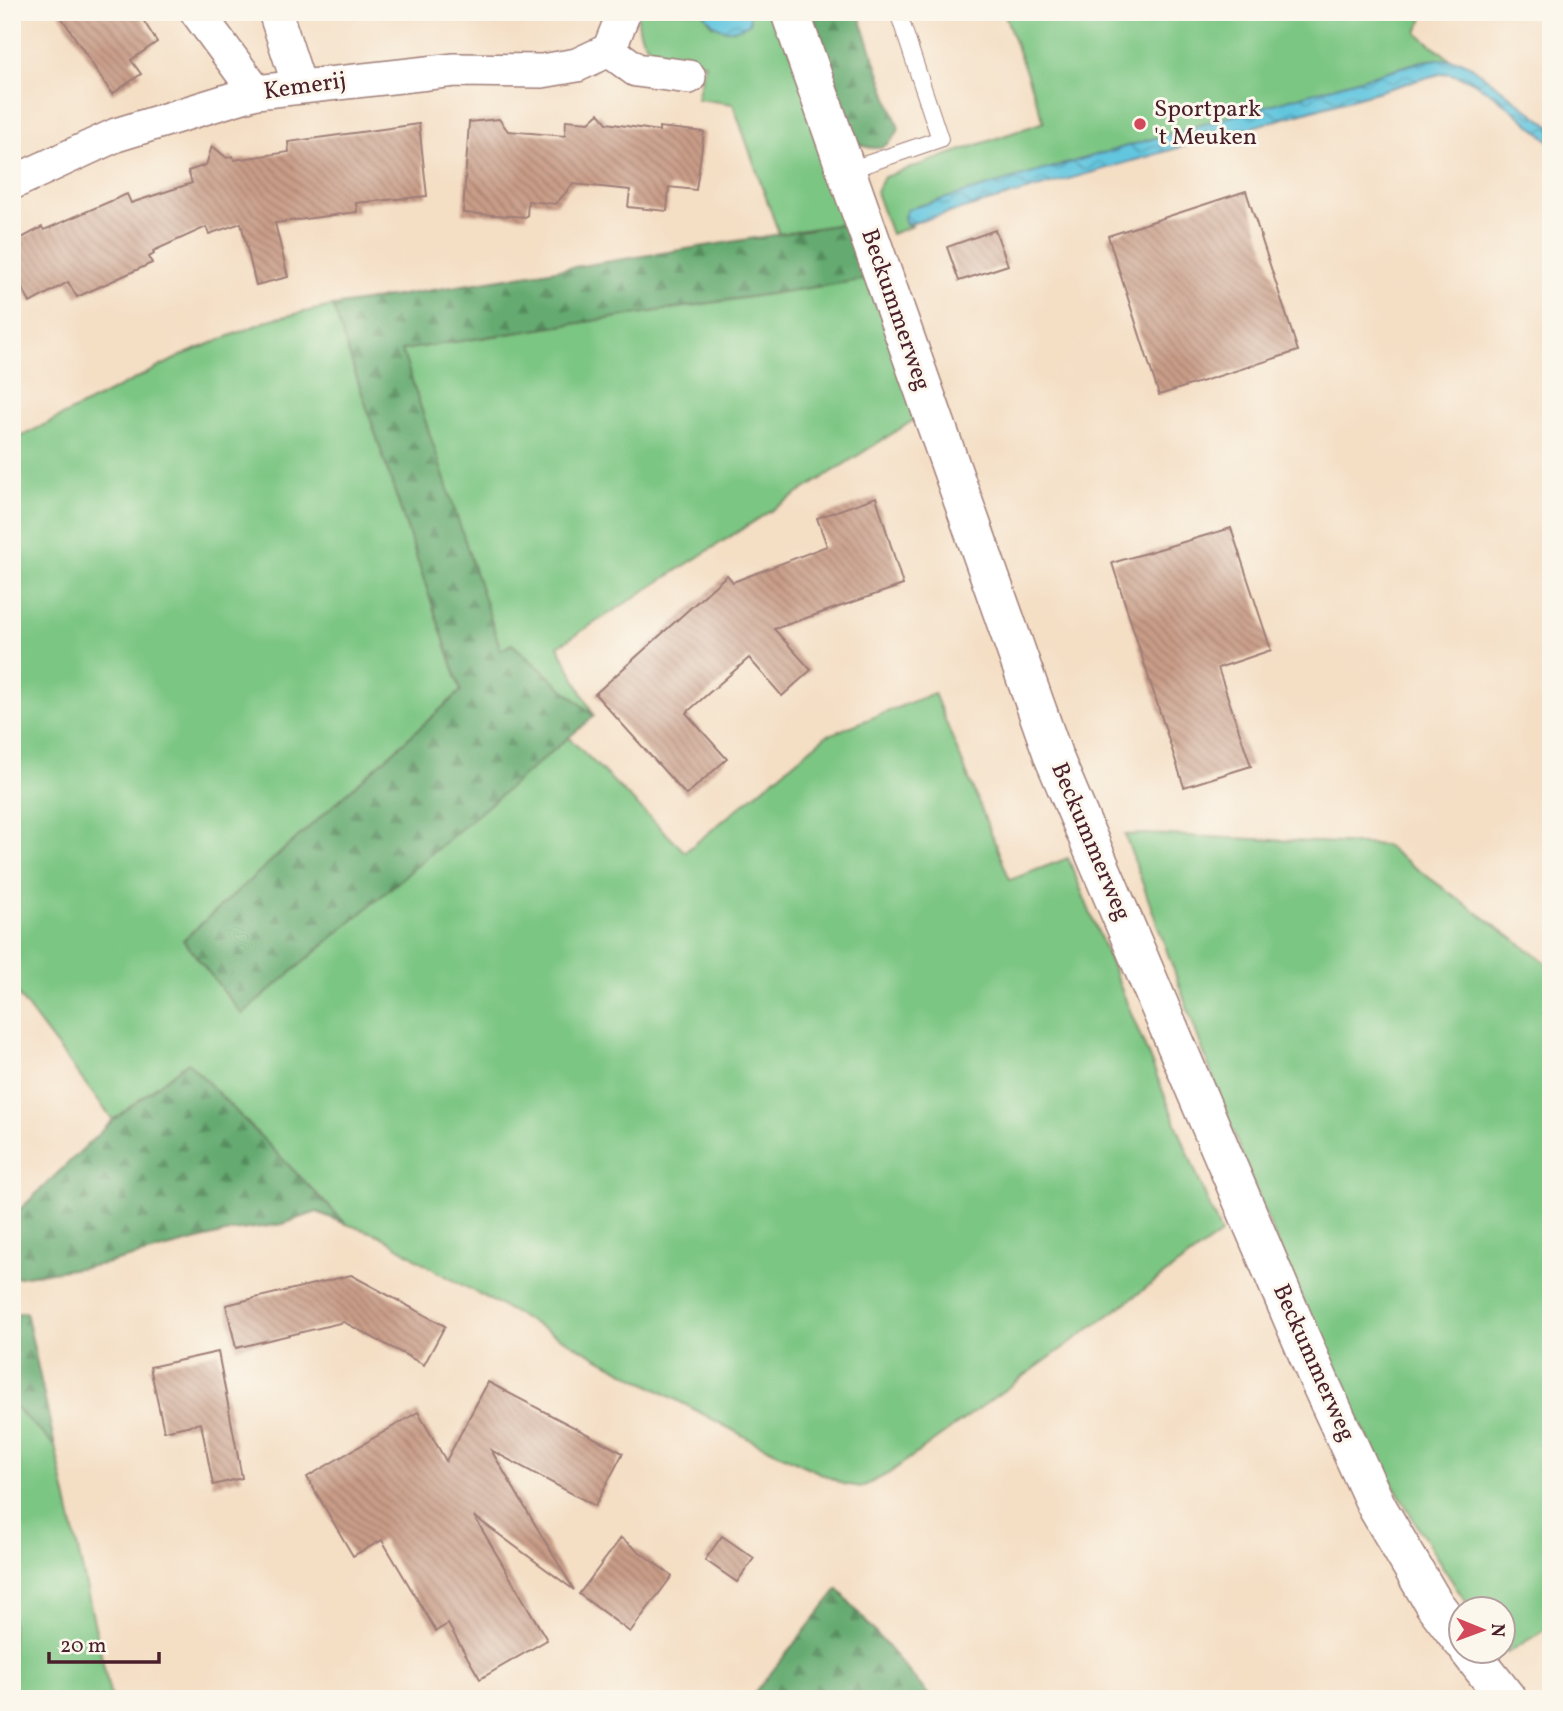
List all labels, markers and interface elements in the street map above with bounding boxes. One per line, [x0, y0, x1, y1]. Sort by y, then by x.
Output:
street label: Kemerij [261, 64, 349, 110]
place label: Sportpark 't Meuken [1154, 93, 1261, 155]
marker: Sportpark 't Meuken [1132, 116, 1148, 132]
street label: Beckummerweg [851, 225, 939, 395]
street label: Beckummerweg [1041, 758, 1139, 926]
street label: Beckummerweg [1263, 1279, 1363, 1447]
north arrow [1448, 1596, 1518, 1666]
scale bar [49, 1620, 159, 1664]
text: N [1484, 1623, 1510, 1638]
text: 20 m [60, 1632, 106, 1661]

